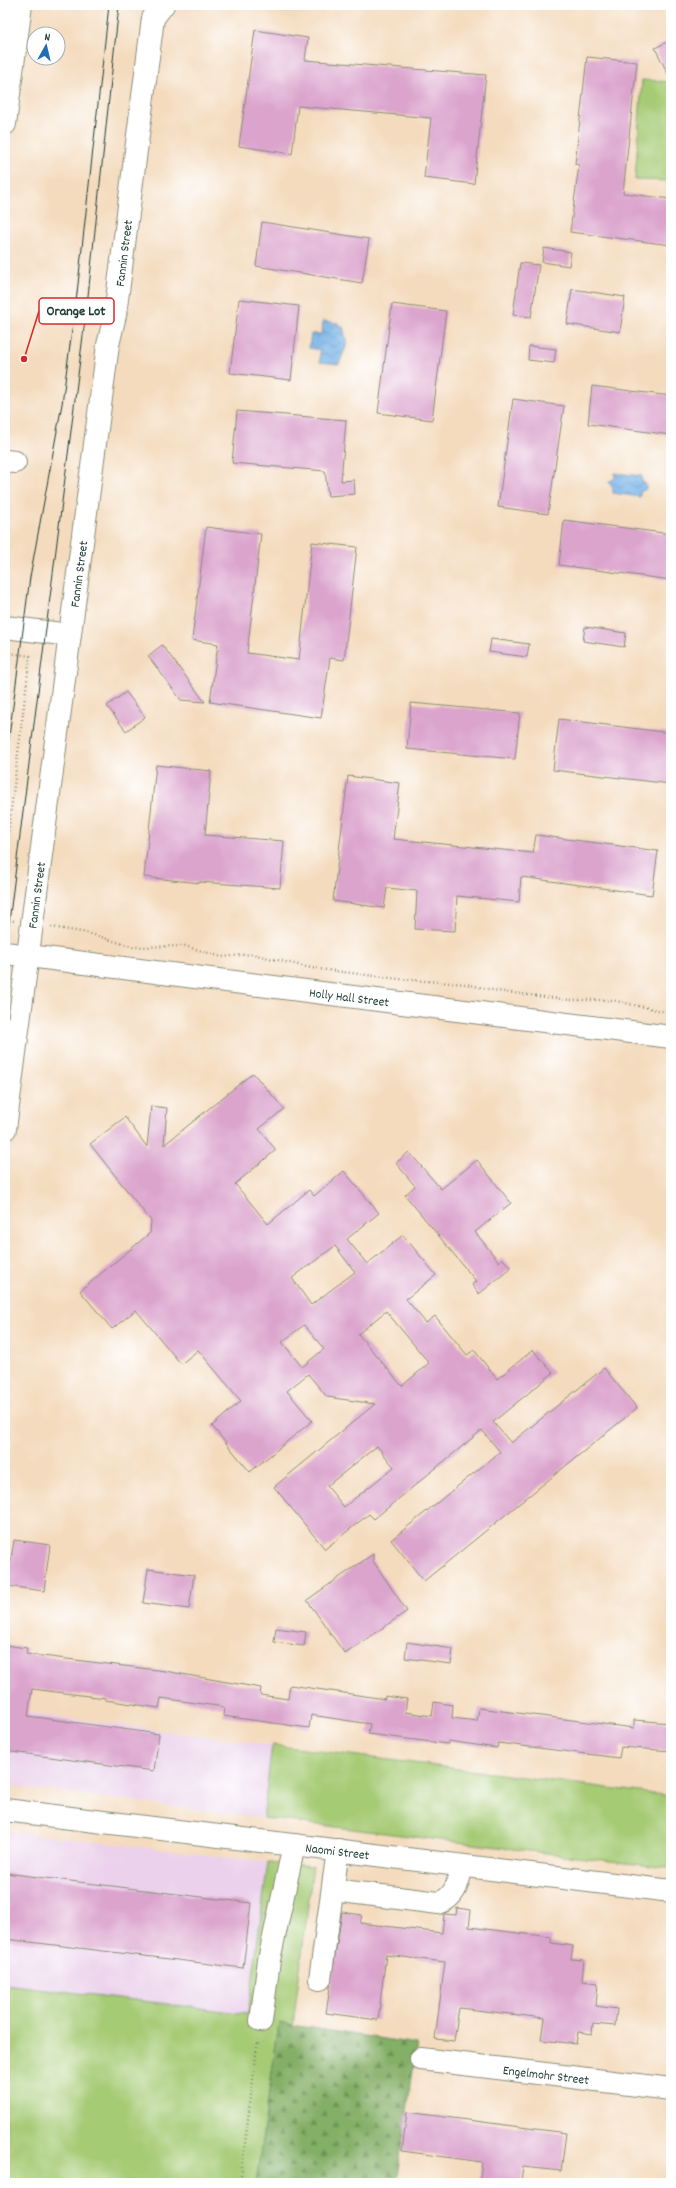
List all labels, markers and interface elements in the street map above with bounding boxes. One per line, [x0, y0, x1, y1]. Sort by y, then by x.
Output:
north arrow [26, 26, 66, 66]
text: N [43, 30, 51, 46]
street label: Fannin Street [112, 219, 139, 288]
callout: Orange Lot [39, 298, 114, 324]
text: Orange Lot [47, 302, 106, 322]
street label: Fannin Street [67, 539, 94, 609]
street label: Fannin Street [24, 861, 52, 930]
street label: Holly Hall Street [308, 984, 390, 1013]
street label: Naomi Street [304, 1840, 371, 1866]
street label: Engelmohr Street [502, 2062, 590, 2091]

